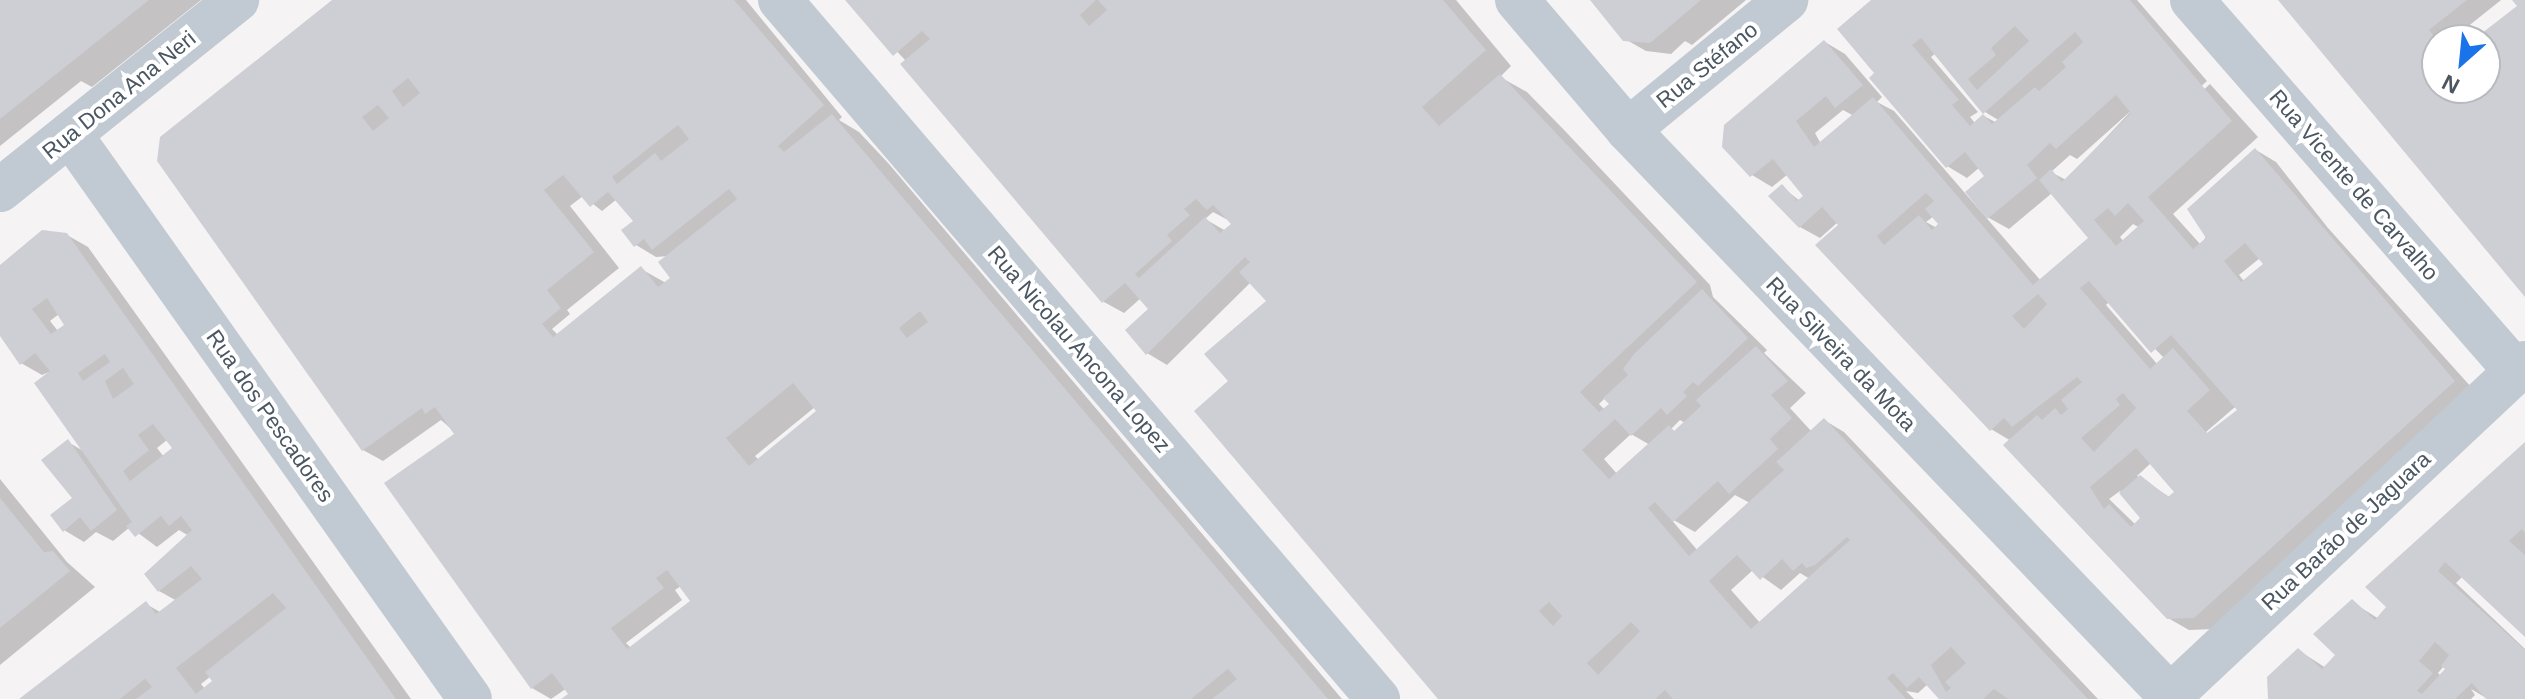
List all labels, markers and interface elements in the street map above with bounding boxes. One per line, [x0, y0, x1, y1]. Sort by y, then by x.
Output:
street label: Rua Stéfano [1651, 16, 1763, 114]
north arrow [2421, 24, 2501, 104]
street label: Rua Dona Ana Neri [37, 25, 201, 165]
text: N [2438, 69, 2464, 99]
street label: Rua Vicente de Carvalho [2264, 84, 2444, 286]
street label: Rua Nicolau Ancona Lopez [982, 240, 1176, 458]
street label: Rua Silveira da Mota [1761, 271, 1921, 437]
street label: Rua dos Pescadores [201, 325, 339, 507]
street label: Rua Barão de Jaguara [2256, 446, 2436, 616]

